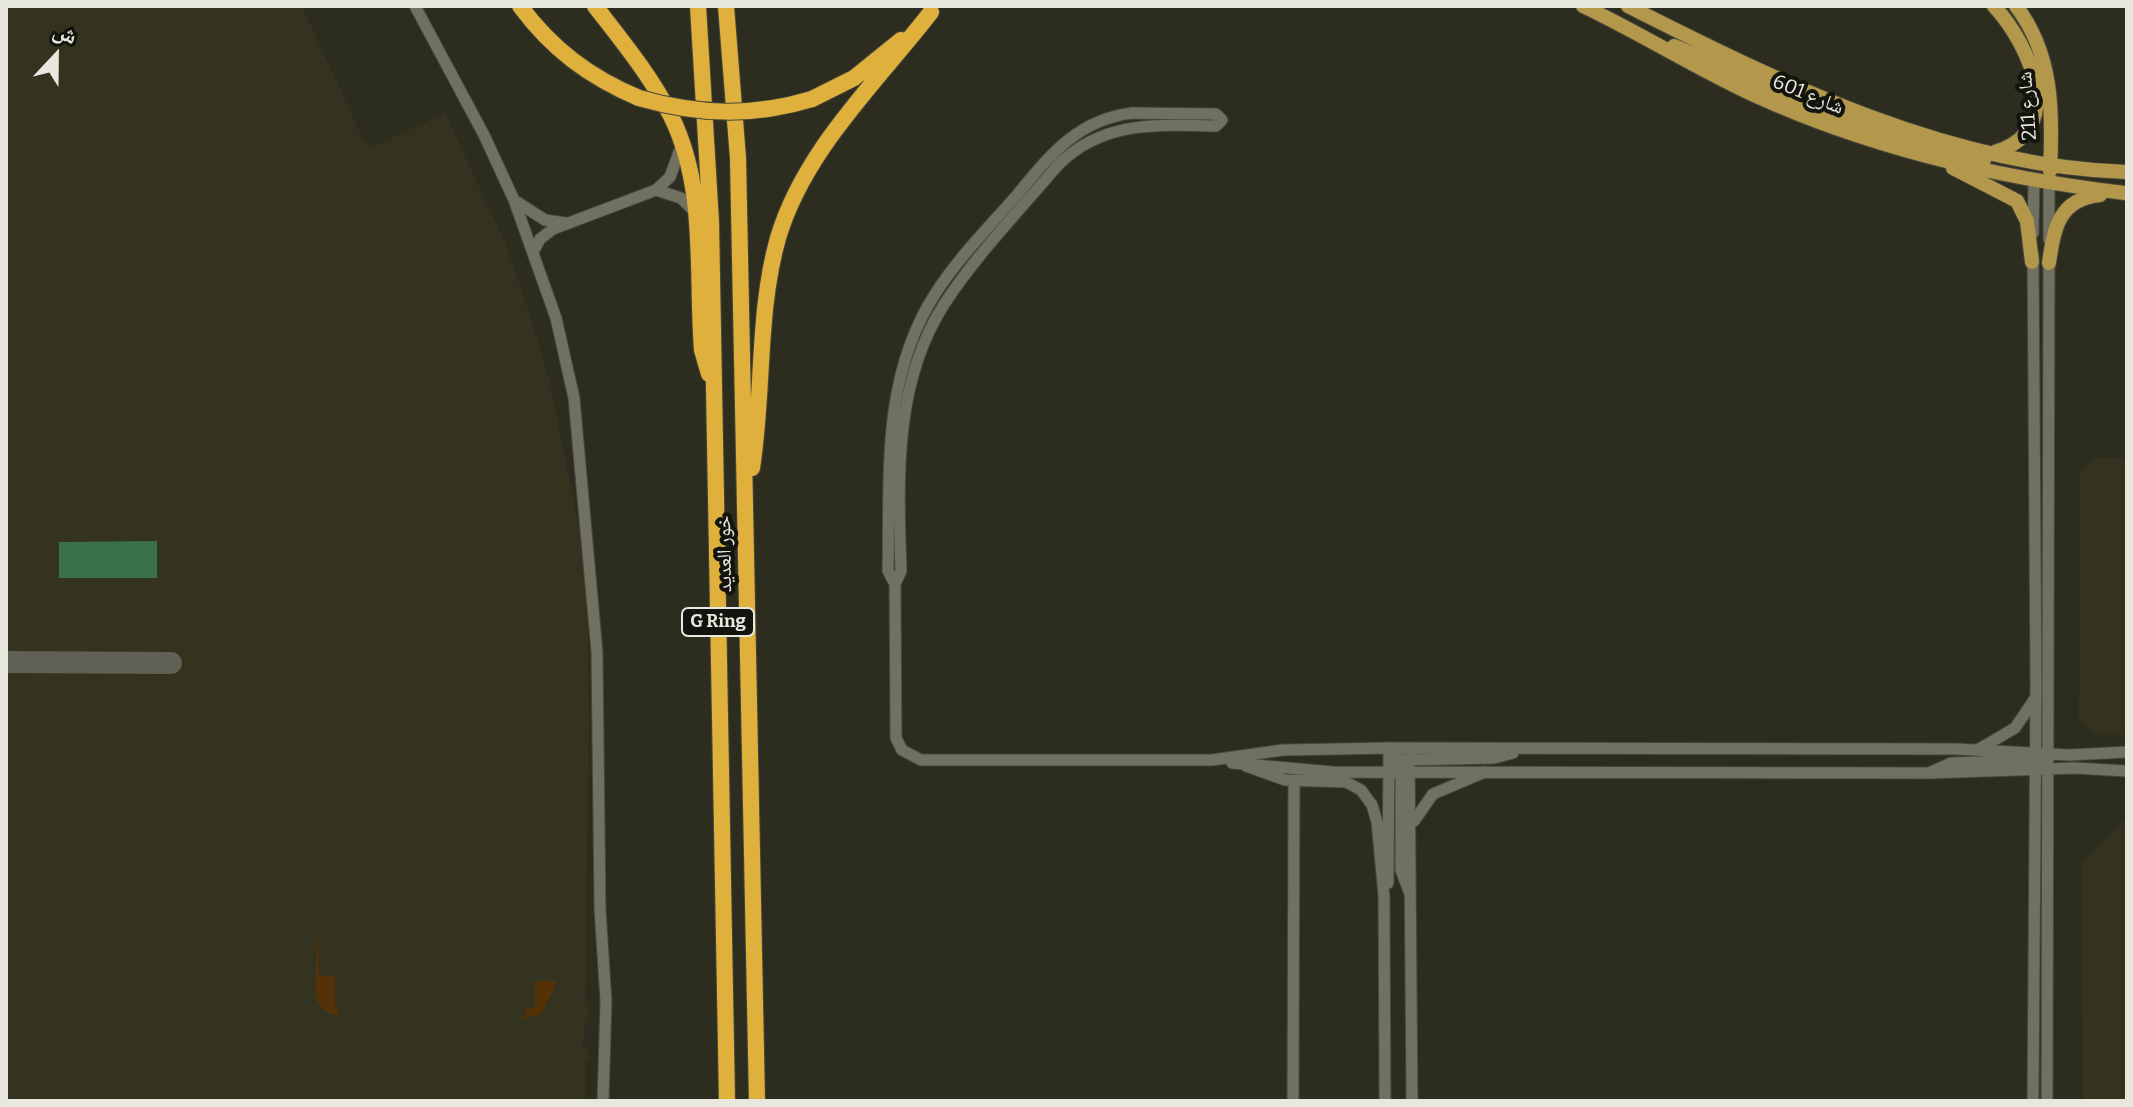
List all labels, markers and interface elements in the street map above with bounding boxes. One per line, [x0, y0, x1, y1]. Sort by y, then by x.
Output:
north arrow [16, 16, 96, 96]
text: ش [49, 16, 81, 50]
street label: شارع 601 [1769, 70, 1847, 120]
street label: شارع 211 [2014, 71, 2042, 141]
street label: خور العديد [712, 515, 738, 593]
road number: G Ring [682, 608, 754, 636]

